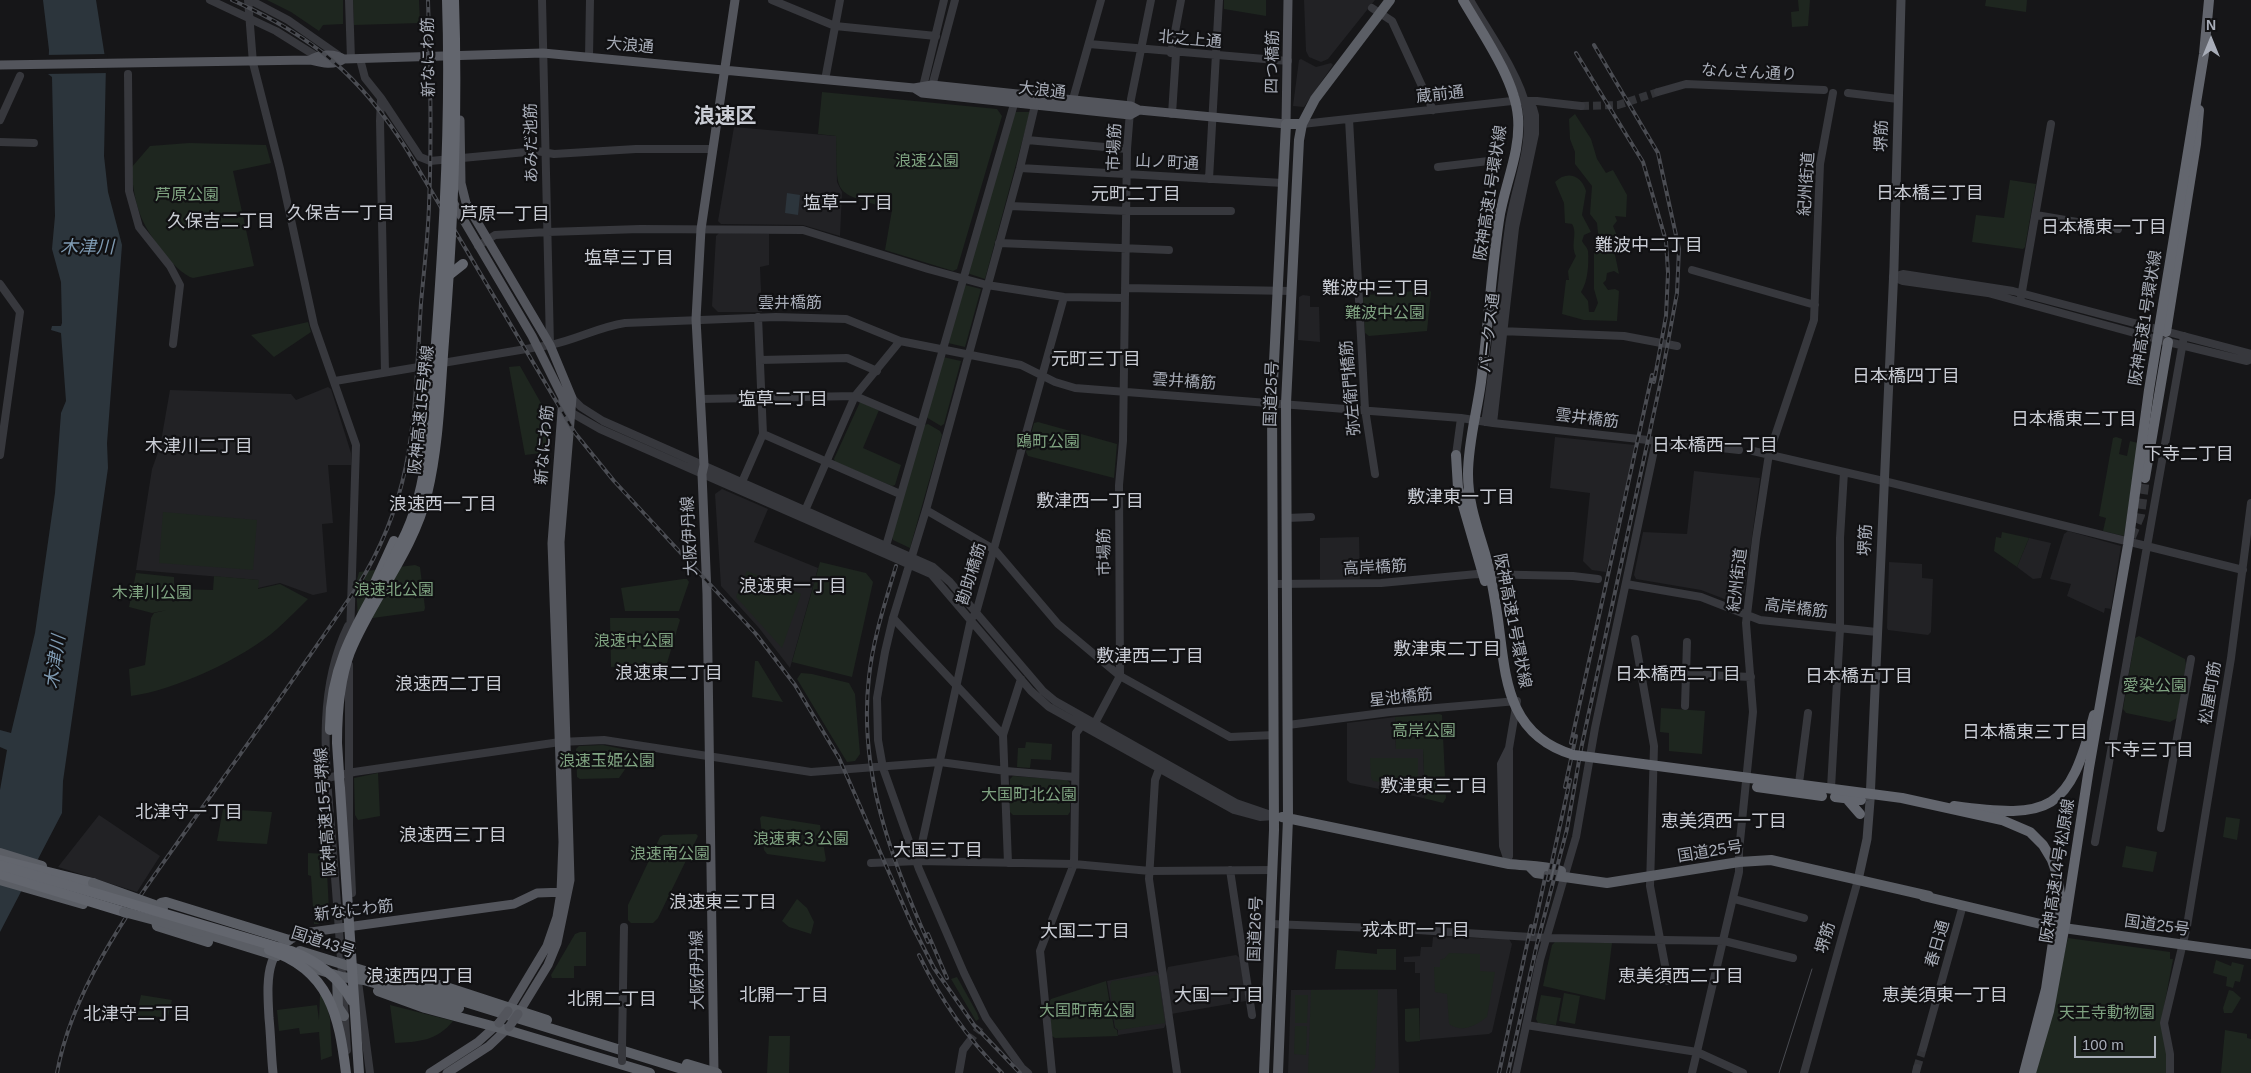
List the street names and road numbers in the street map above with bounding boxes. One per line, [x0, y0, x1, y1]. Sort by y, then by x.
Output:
street label: 新なにわ筋 [419, 17, 439, 97]
street label: 北之上通 [1157, 28, 1223, 52]
street label: 四つ橋筋 [1263, 30, 1283, 94]
street label: 大浪通 [605, 34, 655, 58]
street label: なんさん通り [1701, 61, 1797, 85]
street label: 大浪通 [1017, 79, 1067, 103]
street label: 蔵前通 [1415, 83, 1465, 107]
street label: あみだ池筋 [522, 103, 542, 183]
street label: 堺筋 [1872, 120, 1892, 152]
street label: 市場筋 [1105, 123, 1125, 171]
street label: 阪神高速1号環状線 [1471, 124, 1511, 262]
street label: 紀州街道 [1795, 151, 1819, 217]
street label: 山ノ町通 [1135, 152, 1199, 174]
street label: 阪神高速1号環状線 [2126, 249, 2166, 387]
street label: パークス通 [1476, 292, 1504, 374]
street label: 雲井橋筋 [758, 294, 822, 314]
street label: 弥左衛門橋筋 [1337, 339, 1365, 437]
street label: 阪神高速15号堺線 [406, 344, 438, 476]
street label: 国道25号 [1261, 361, 1283, 427]
street label: 雲井橋筋 [1151, 370, 1217, 394]
street label: 新なにわ筋 [532, 404, 558, 486]
street label: 雲井橋筋 [1554, 406, 1620, 432]
street label: 大阪伊丹線 [678, 496, 702, 576]
street label: 堺筋 [1856, 524, 1876, 556]
street label: 市場筋 [1095, 528, 1115, 576]
street label: 勘助橋筋 [953, 541, 991, 607]
street label: 紀州街道 [1725, 547, 1751, 613]
street label: 阪神高速1号環状線 [1490, 552, 1534, 690]
street label: 高岸橋筋 [1343, 557, 1407, 579]
street label: 高岸橋筋 [1763, 596, 1829, 622]
street label: 松屋町筋 [2197, 660, 2225, 726]
street label: 星池橋筋 [1368, 685, 1434, 711]
street label: 阪神高速15号堺線 [312, 747, 340, 877]
street label: 阪神高速14号松原線 [2037, 797, 2079, 945]
street label: 国道25号 [1676, 837, 1744, 867]
street label: 国道26号 [1245, 896, 1267, 962]
street label: 新なにわ筋 [313, 897, 395, 925]
street label: 国道25号 [2123, 912, 2191, 940]
street label: 春日通 [1922, 918, 1954, 970]
street label: 堺筋 [1812, 920, 1840, 956]
street label: 国道43号 [289, 924, 357, 962]
street label: 大阪伊丹線 [688, 930, 708, 1010]

